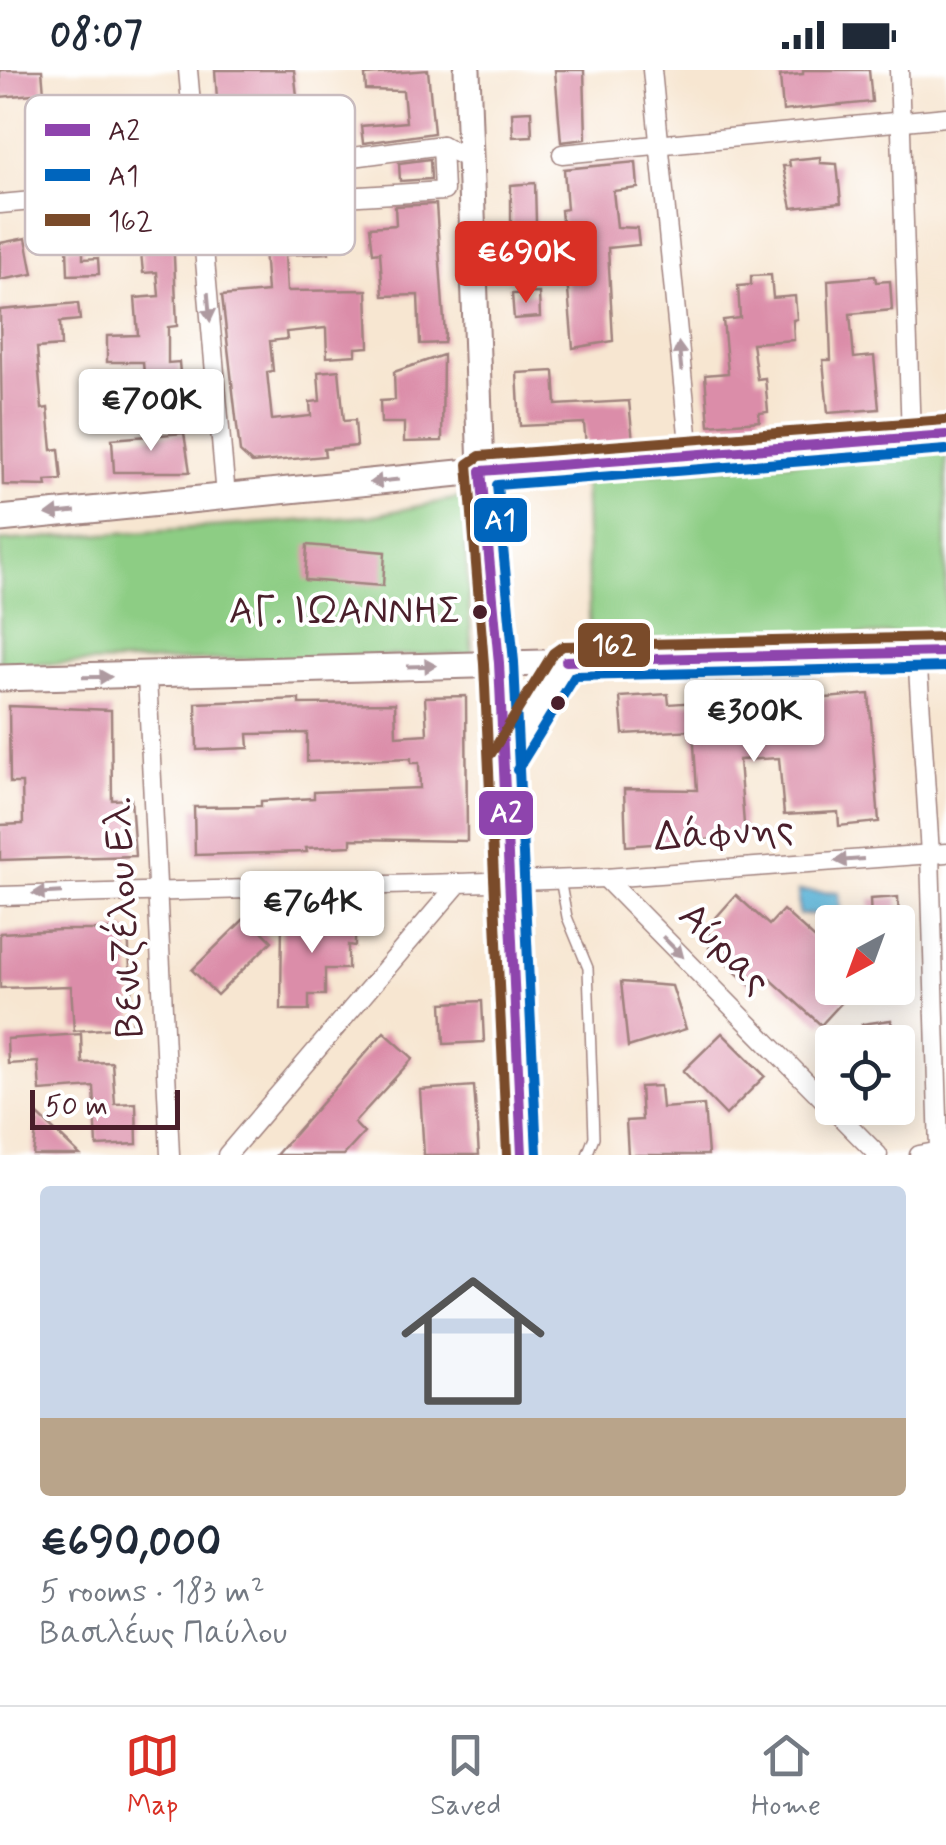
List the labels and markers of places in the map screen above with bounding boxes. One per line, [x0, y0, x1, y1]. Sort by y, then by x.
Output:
pin: €690K [456, 221, 596, 306]
pin: €700K [81, 369, 221, 454]
place label: ΑΓ. ΙΩΑΝΝΗΣ [229, 588, 461, 637]
marker: ΑΓ. ΙΩΑΝΝΗΣ [470, 602, 490, 622]
pin: €300K [684, 680, 824, 765]
unlabelled marker [548, 693, 568, 713]
pin: €764K [242, 871, 382, 956]

